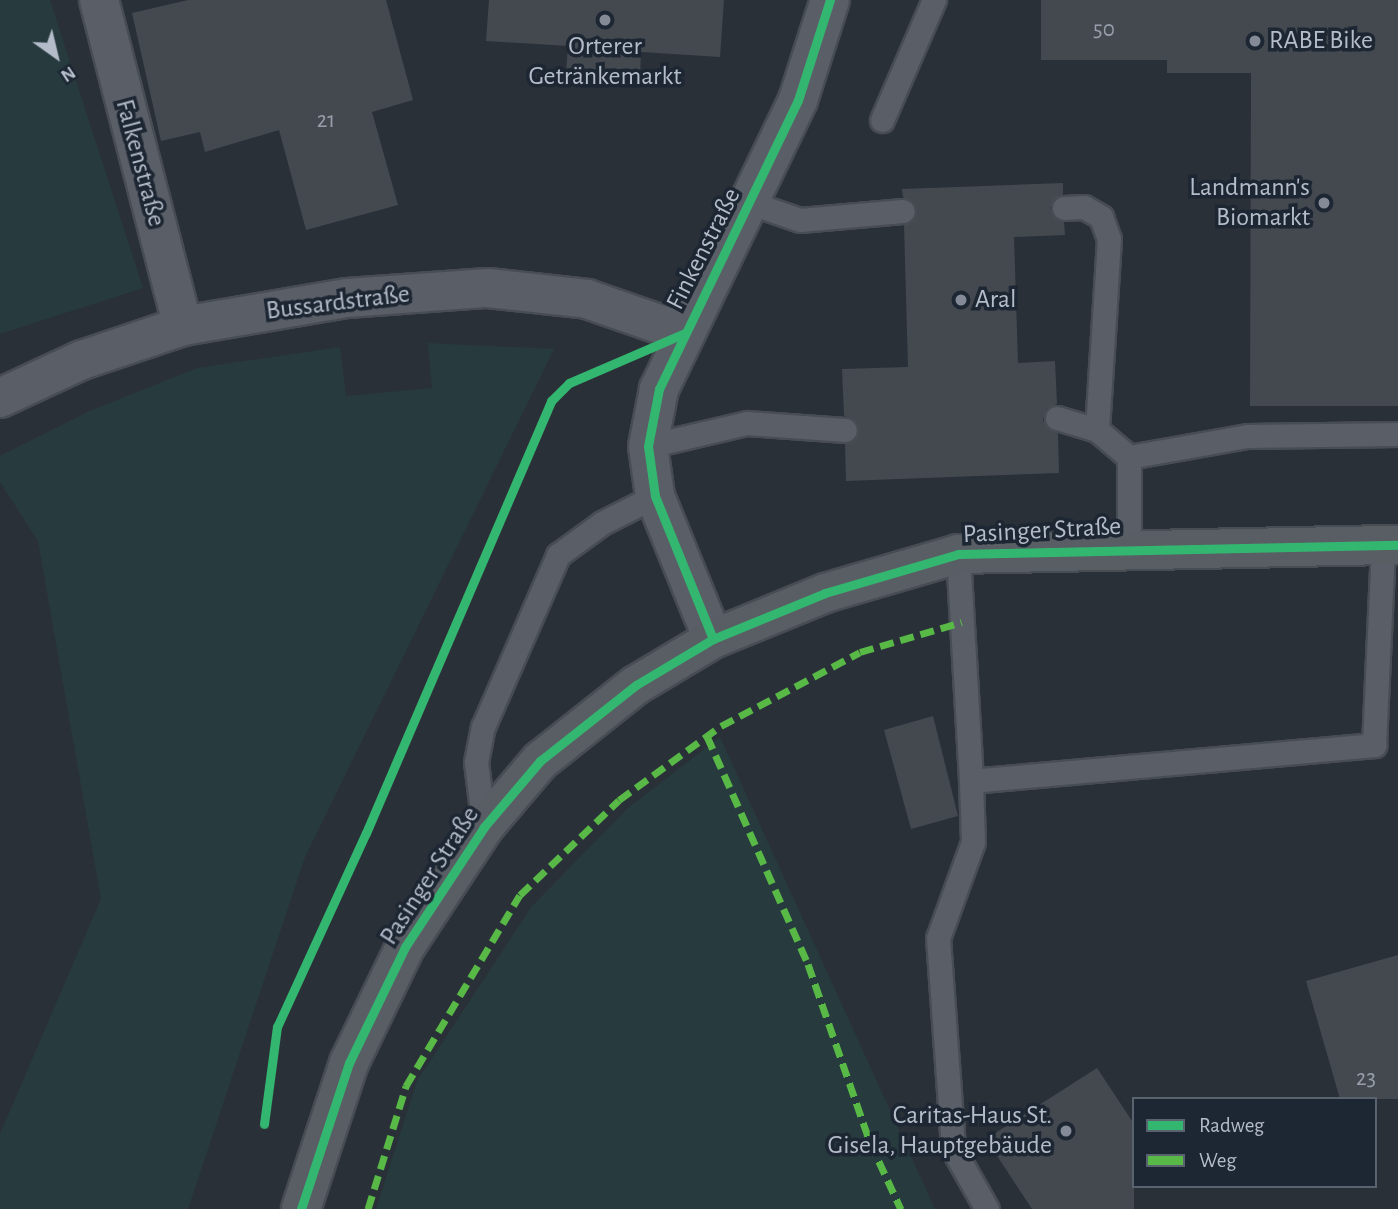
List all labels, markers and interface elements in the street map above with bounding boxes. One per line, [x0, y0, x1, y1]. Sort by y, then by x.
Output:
marker: Orterer Getränkemarkt [597, 12, 613, 28]
house number: 50 [1093, 16, 1115, 44]
north arrow [21, 21, 91, 91]
place label: RABE Bike [1269, 25, 1373, 57]
place label: Orterer Getränkemarkt [528, 31, 682, 92]
marker: RABE Bike [1247, 33, 1263, 49]
text: N [57, 62, 79, 85]
street label: Falkenstraße [108, 96, 172, 230]
house number: 21 [317, 107, 335, 135]
place label: Landmann's Biomarkt [1189, 172, 1310, 234]
street label: Finkenstraße [660, 183, 748, 315]
marker: Landmann's Biomarkt [1316, 195, 1332, 211]
street label: Bussardstraße [264, 279, 412, 327]
place label: Aral [975, 284, 1016, 316]
marker: Aral [953, 292, 969, 308]
street label: Pasinger Straße [962, 511, 1122, 551]
street label: Pasinger Straße [374, 801, 486, 951]
house number: 23 [1356, 1065, 1376, 1093]
legend [1132, 1097, 1377, 1188]
place label: Caritas-Haus St. Gisela, Hauptgebäude [828, 1100, 1052, 1162]
text: Radweg [1199, 1115, 1264, 1136]
marker: Caritas-Haus St. Gisela, Hauptgebäude [1058, 1123, 1074, 1139]
text: Weg [1199, 1150, 1237, 1171]

